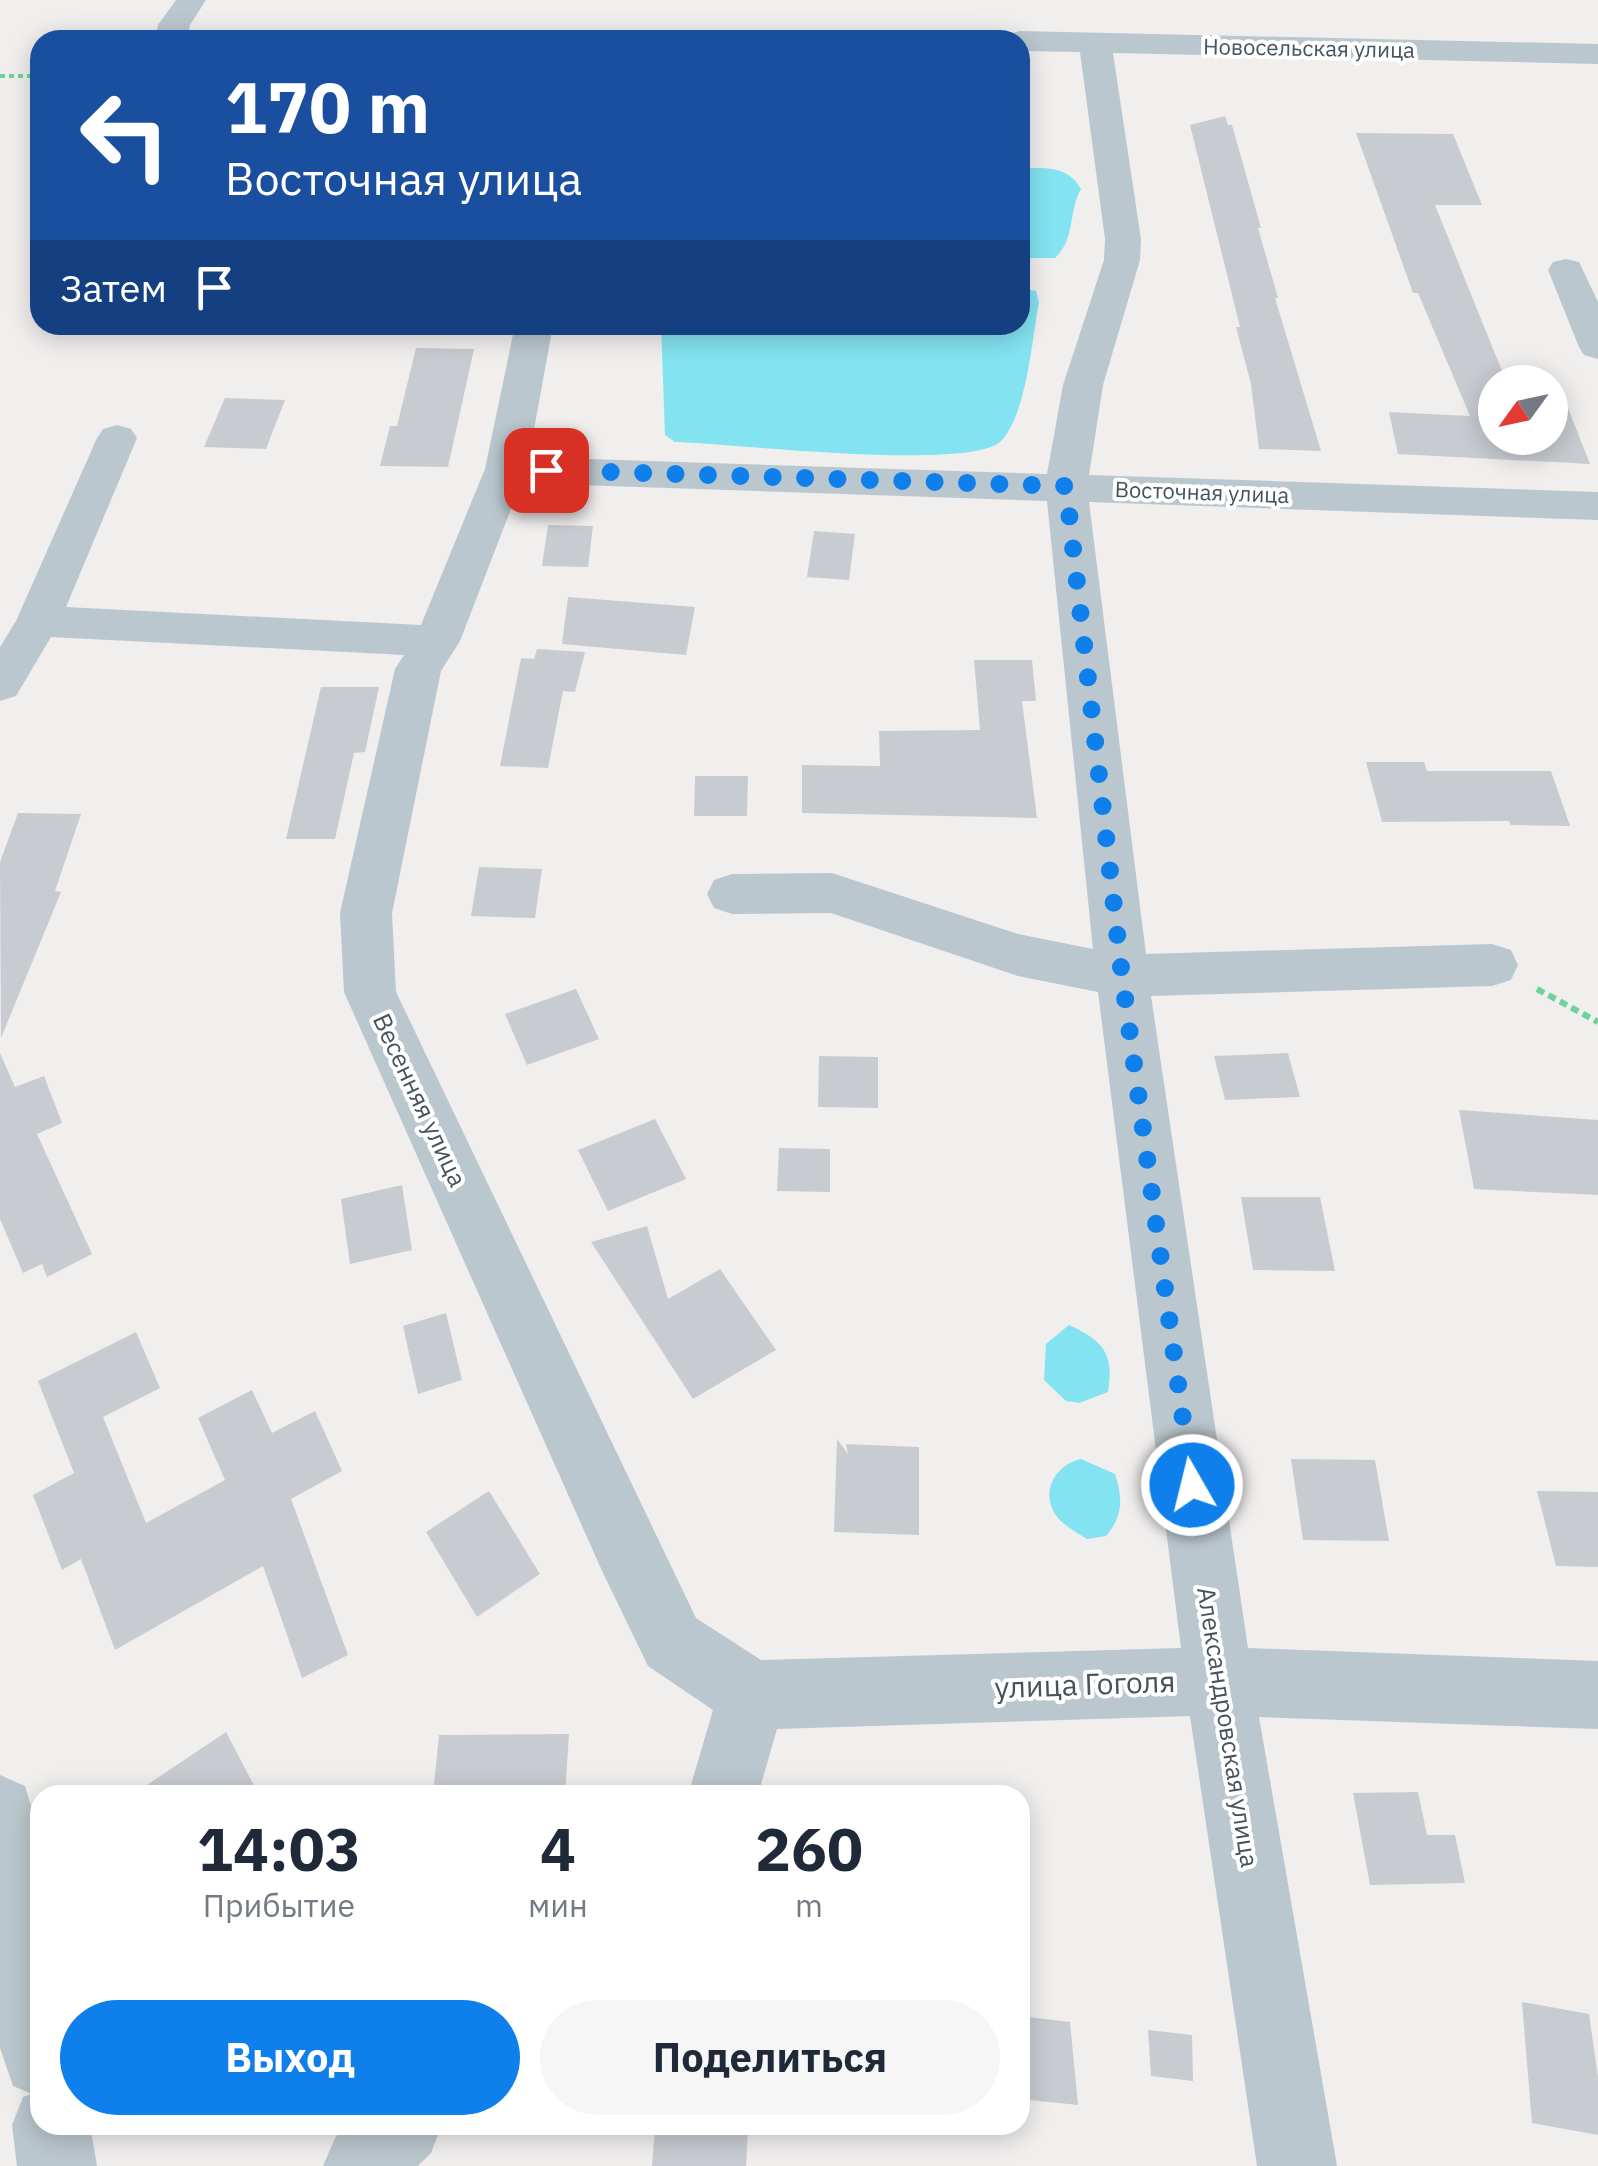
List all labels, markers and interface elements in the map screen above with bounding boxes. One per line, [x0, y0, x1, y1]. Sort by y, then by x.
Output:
street label: Новосельская улица [1203, 31, 1415, 64]
text: 170 m [225, 61, 430, 152]
icon: left [60, 70, 190, 200]
text: Восточная улица [225, 149, 582, 207]
icon: arrive [187, 260, 242, 315]
text: Затем [60, 263, 167, 312]
north arrow [1478, 365, 1568, 455]
map controls [1478, 365, 1568, 455]
pin [504, 428, 589, 513]
icon: arrive [519, 443, 574, 498]
street label: Восточная улица [1114, 474, 1290, 509]
street label: Весенняя улица [366, 1008, 475, 1192]
position arrow [1140, 1433, 1244, 1537]
street label: Александровская улица [1190, 1584, 1267, 1870]
street label: улица Гоголя [994, 1661, 1176, 1706]
text: 14:03 [197, 1809, 361, 1888]
text: 4 [540, 1809, 576, 1888]
text: 260 [755, 1809, 863, 1888]
text: Прибытие [203, 1884, 355, 1926]
text: мин [528, 1884, 588, 1926]
text: m [795, 1884, 823, 1926]
button: Выход [60, 2000, 520, 2115]
button: Поделиться [540, 2000, 1000, 2115]

